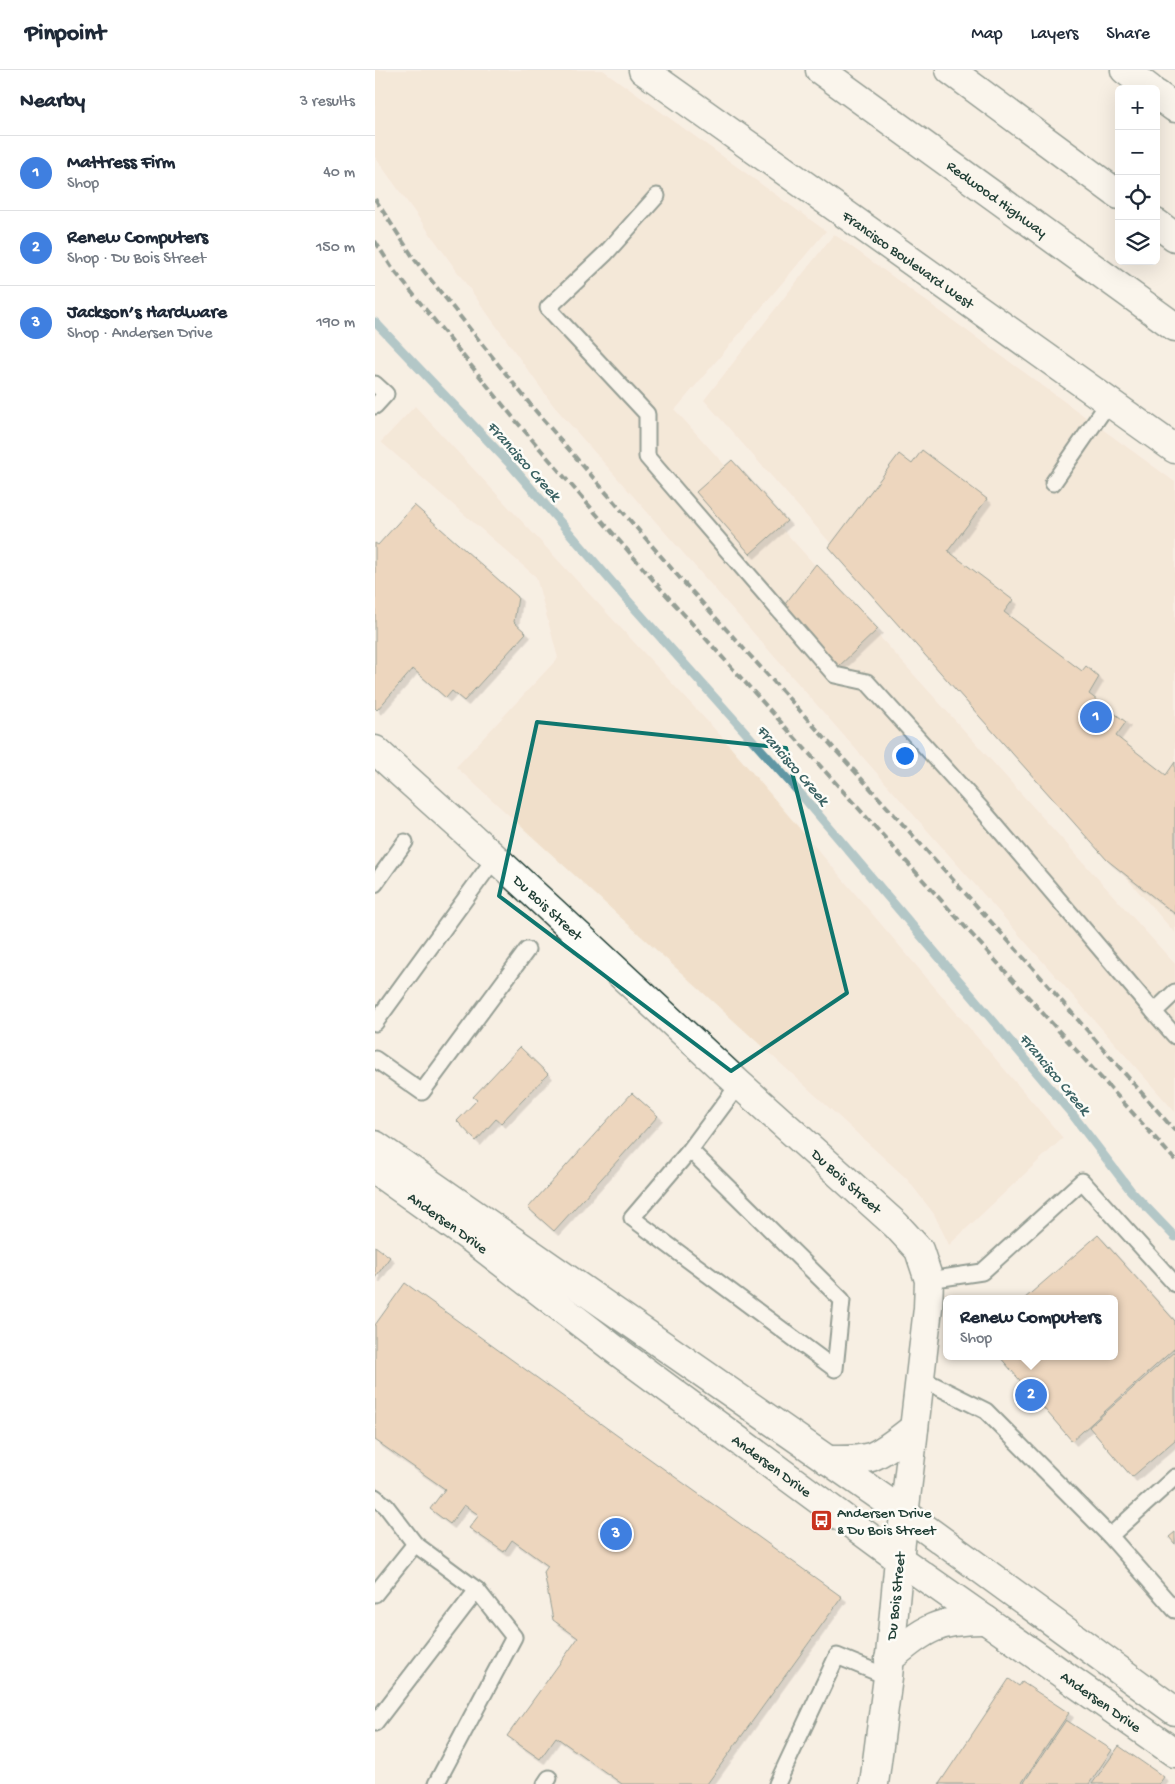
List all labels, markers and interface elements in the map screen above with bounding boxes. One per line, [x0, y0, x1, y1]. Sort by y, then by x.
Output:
text: Pinpoint [25, 20, 106, 49]
text: Map [971, 24, 1003, 45]
text: Layers [1031, 24, 1078, 45]
text: Share [1106, 24, 1150, 45]
map controls [1115, 85, 1160, 265]
button: + [1115, 85, 1160, 130]
text: Nearby [20, 90, 85, 115]
text: 3 results [300, 93, 355, 112]
button: − [1115, 130, 1160, 175]
text: Mattress Firm [67, 152, 175, 175]
street label: Redwood Highway [942, 158, 1050, 243]
text: 1 [33, 164, 39, 183]
text: 40 m [323, 164, 355, 183]
text: Shop [67, 175, 99, 194]
button: locate [1115, 175, 1160, 220]
street label: Francisco Boulevard West [837, 207, 978, 315]
button: layers [1115, 220, 1160, 265]
text: Renew Computers [67, 227, 208, 250]
text: 2 [32, 239, 40, 258]
text: 150 m [316, 239, 355, 258]
text: Shop · Du Bois Street [67, 250, 206, 269]
text: Jackson’s Hardware [67, 302, 227, 325]
text: 3 [32, 314, 40, 333]
text: 190 m [316, 314, 355, 333]
text: Shop · Andersen Drive [67, 325, 213, 344]
water label: Francisco Creek [482, 419, 564, 507]
pin: 1 [1080, 698, 1112, 736]
water label: Francisco Creek [751, 722, 833, 812]
your location [892, 743, 918, 769]
street label: Du Bois Street [508, 872, 587, 947]
water label: Francisco Creek [1014, 1031, 1094, 1121]
street label: Du Bois Street [806, 1146, 886, 1220]
street label: Andersen Drive [403, 1189, 491, 1259]
popup [943, 1295, 1118, 1360]
text: Renew Computers [960, 1307, 1101, 1330]
text: Shop [960, 1330, 992, 1349]
pin: 2 [1015, 1376, 1047, 1414]
street label: Andersen Drive [728, 1432, 815, 1502]
place label: Andersen Drive & Du Bois Street [837, 1505, 937, 1540]
bus stop icon: Andersen Drive & Du Bois Street [809, 1509, 833, 1533]
pin: 3 [600, 1515, 632, 1553]
street label: Du Bois Street [883, 1550, 911, 1642]
street label: Andersen Drive [1056, 1668, 1144, 1738]

